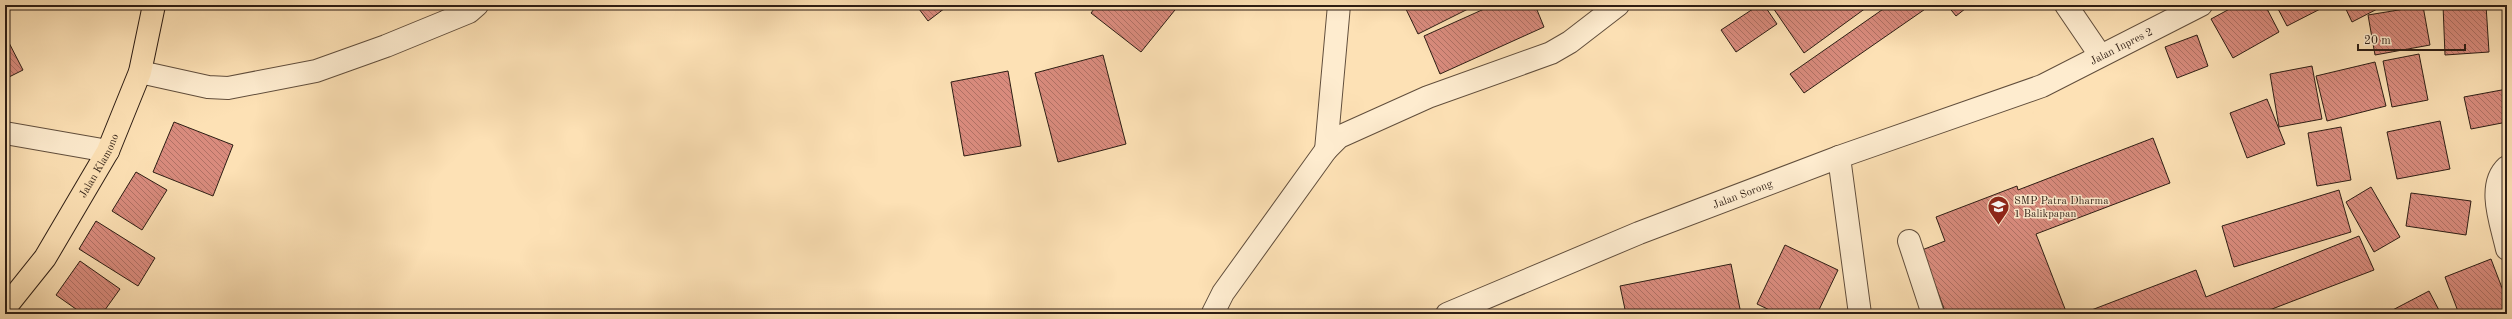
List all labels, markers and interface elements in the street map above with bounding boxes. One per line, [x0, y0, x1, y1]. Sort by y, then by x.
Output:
scale bar [2358, 26, 2465, 52]
street label: Jalan Inpres 2 [2089, 27, 2155, 68]
text: 20 m [2364, 35, 2391, 47]
street label: Jalan Klamono [78, 132, 121, 200]
street label: Jalan Sorong [1712, 179, 1774, 211]
school or university icon: SMP Patra Dharma 1 Balikpapan [1986, 193, 2012, 226]
place label: SMP Patra Dharma 1 Balikpapan [2014, 196, 2109, 220]

